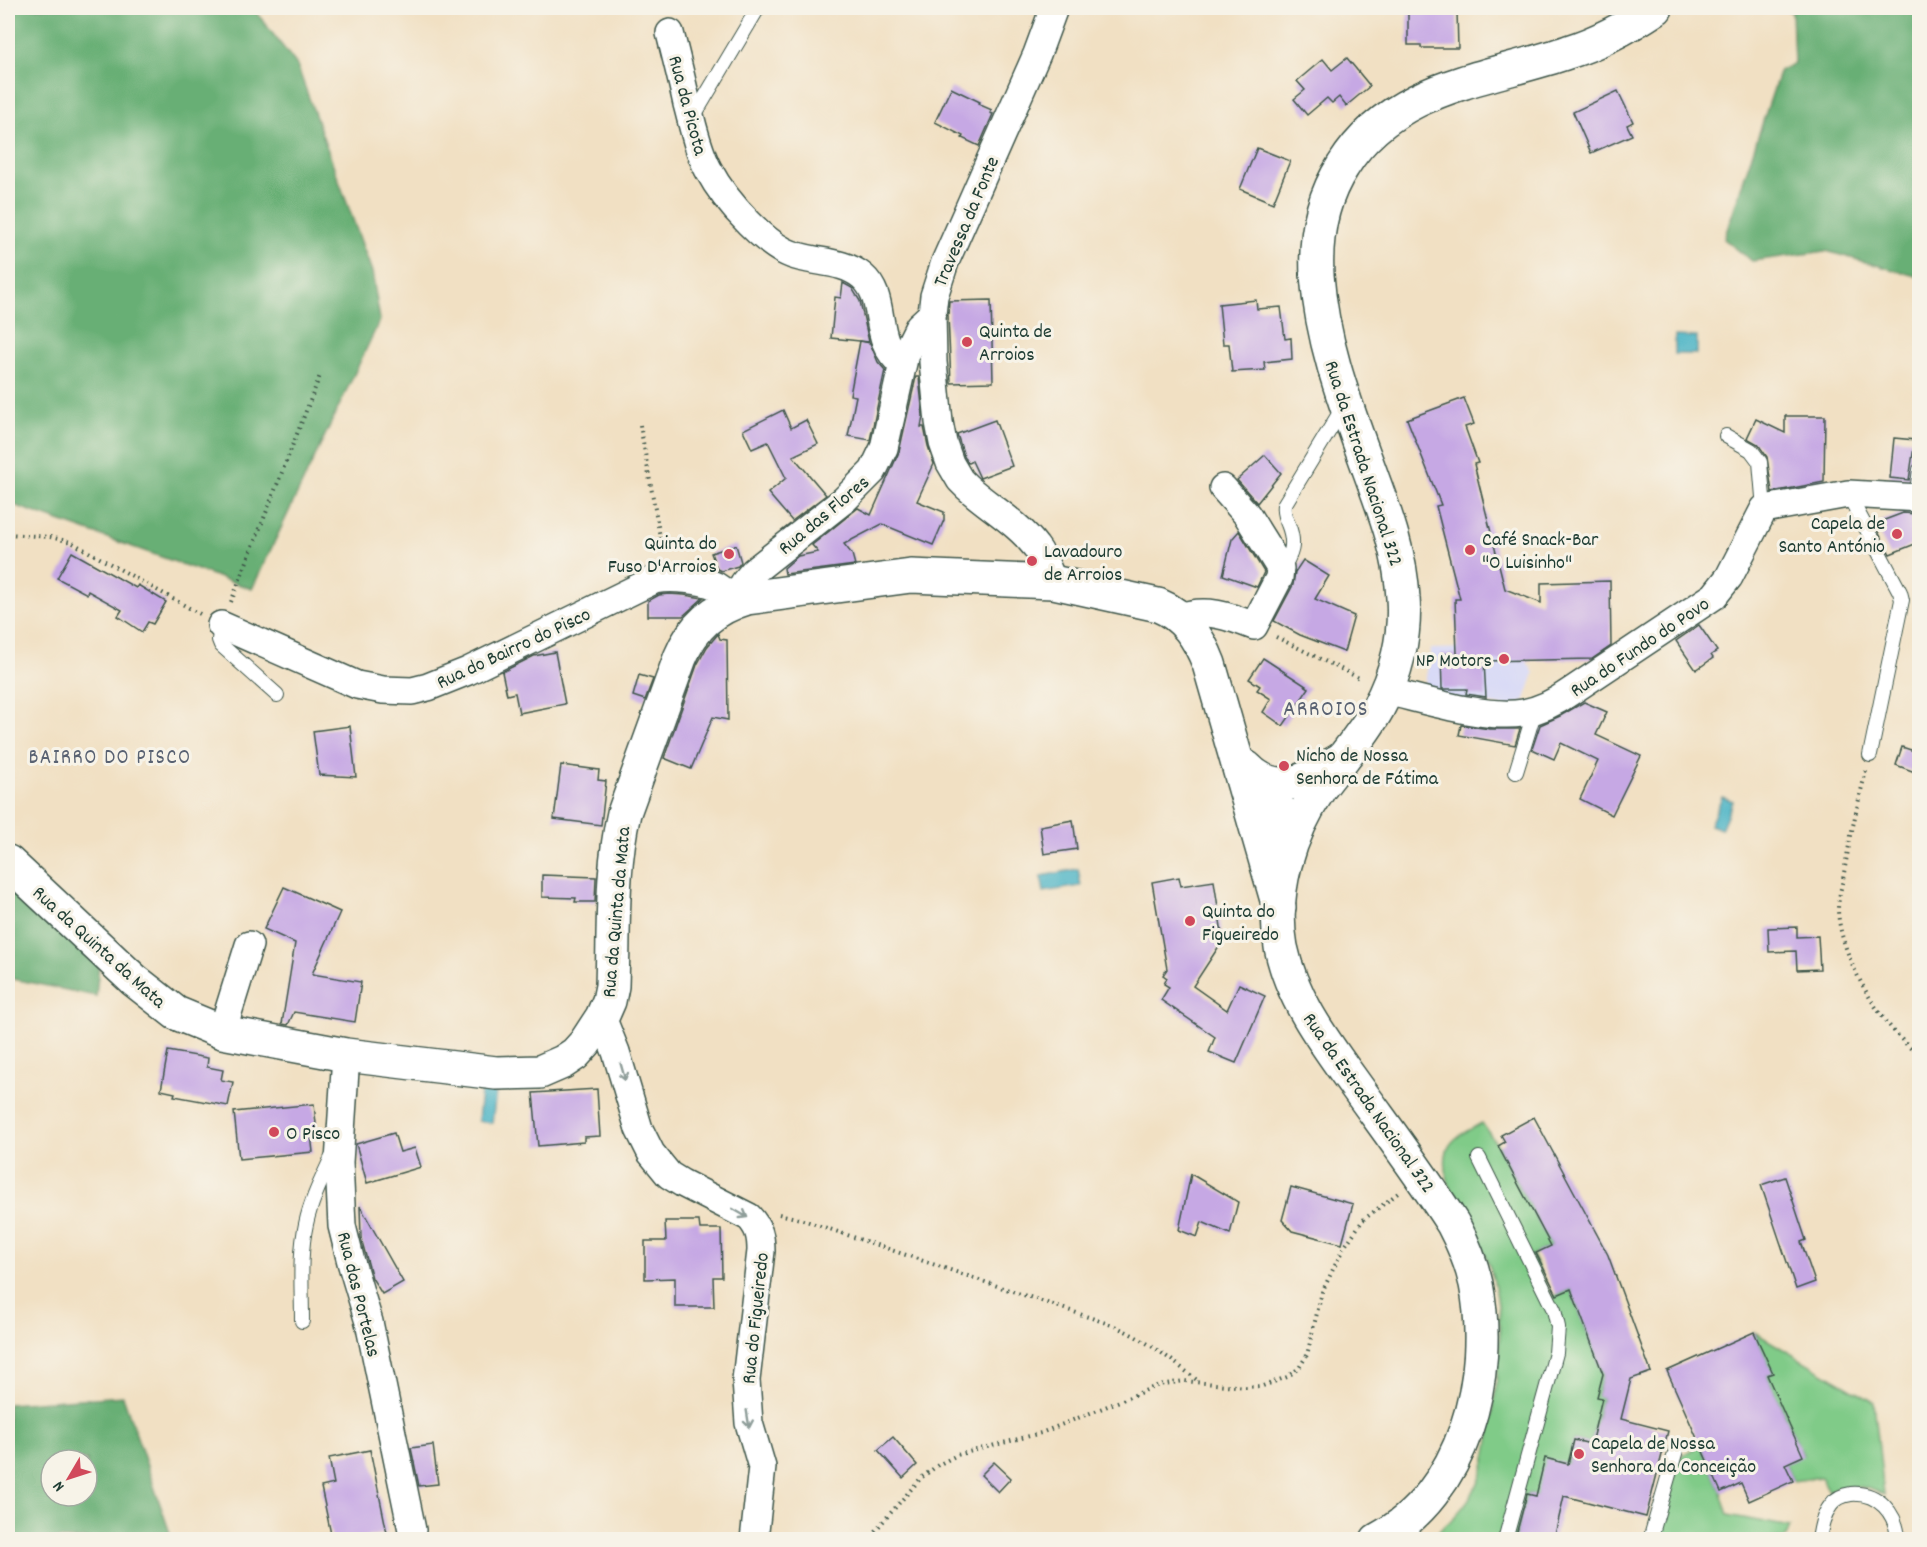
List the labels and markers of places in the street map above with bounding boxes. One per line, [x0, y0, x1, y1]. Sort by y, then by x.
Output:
place label: Quinta de Arroios [979, 319, 1052, 370]
marker: Quinta de Arroios [960, 335, 974, 349]
place label: Capela de Santo António [1778, 511, 1885, 562]
place label: Café Snack-Bar "O Luisinho" [1482, 527, 1599, 578]
marker: Capela de Santo António [1890, 527, 1904, 541]
place label: Quinta do Fuso D'Arroios [608, 531, 717, 582]
place label: Lavadouro de Arroios [1044, 539, 1123, 590]
marker: Café Snack-Bar "O Luisinho" [1463, 543, 1477, 557]
marker: Quinta do Fuso D'Arroios [722, 547, 736, 561]
marker: Lavadouro de Arroios [1025, 554, 1039, 568]
place label: NP Motors [1416, 648, 1492, 676]
marker: NP Motors [1497, 652, 1511, 666]
place label: Nicho de Nossa Senhora de Fátima [1296, 743, 1439, 794]
marker: Nicho de Nossa Senhora de Fátima [1277, 759, 1291, 773]
place label: Quinta do Figueiredo [1202, 899, 1279, 950]
marker: Quinta do Figueiredo [1183, 914, 1197, 928]
place label: O Pisco [286, 1121, 340, 1149]
marker: O Pisco [267, 1125, 281, 1139]
place label: Capela de Nossa Senhora da Conceição [1591, 1431, 1756, 1482]
marker: Capela de Nossa Senhora da Conceição [1572, 1447, 1586, 1461]

